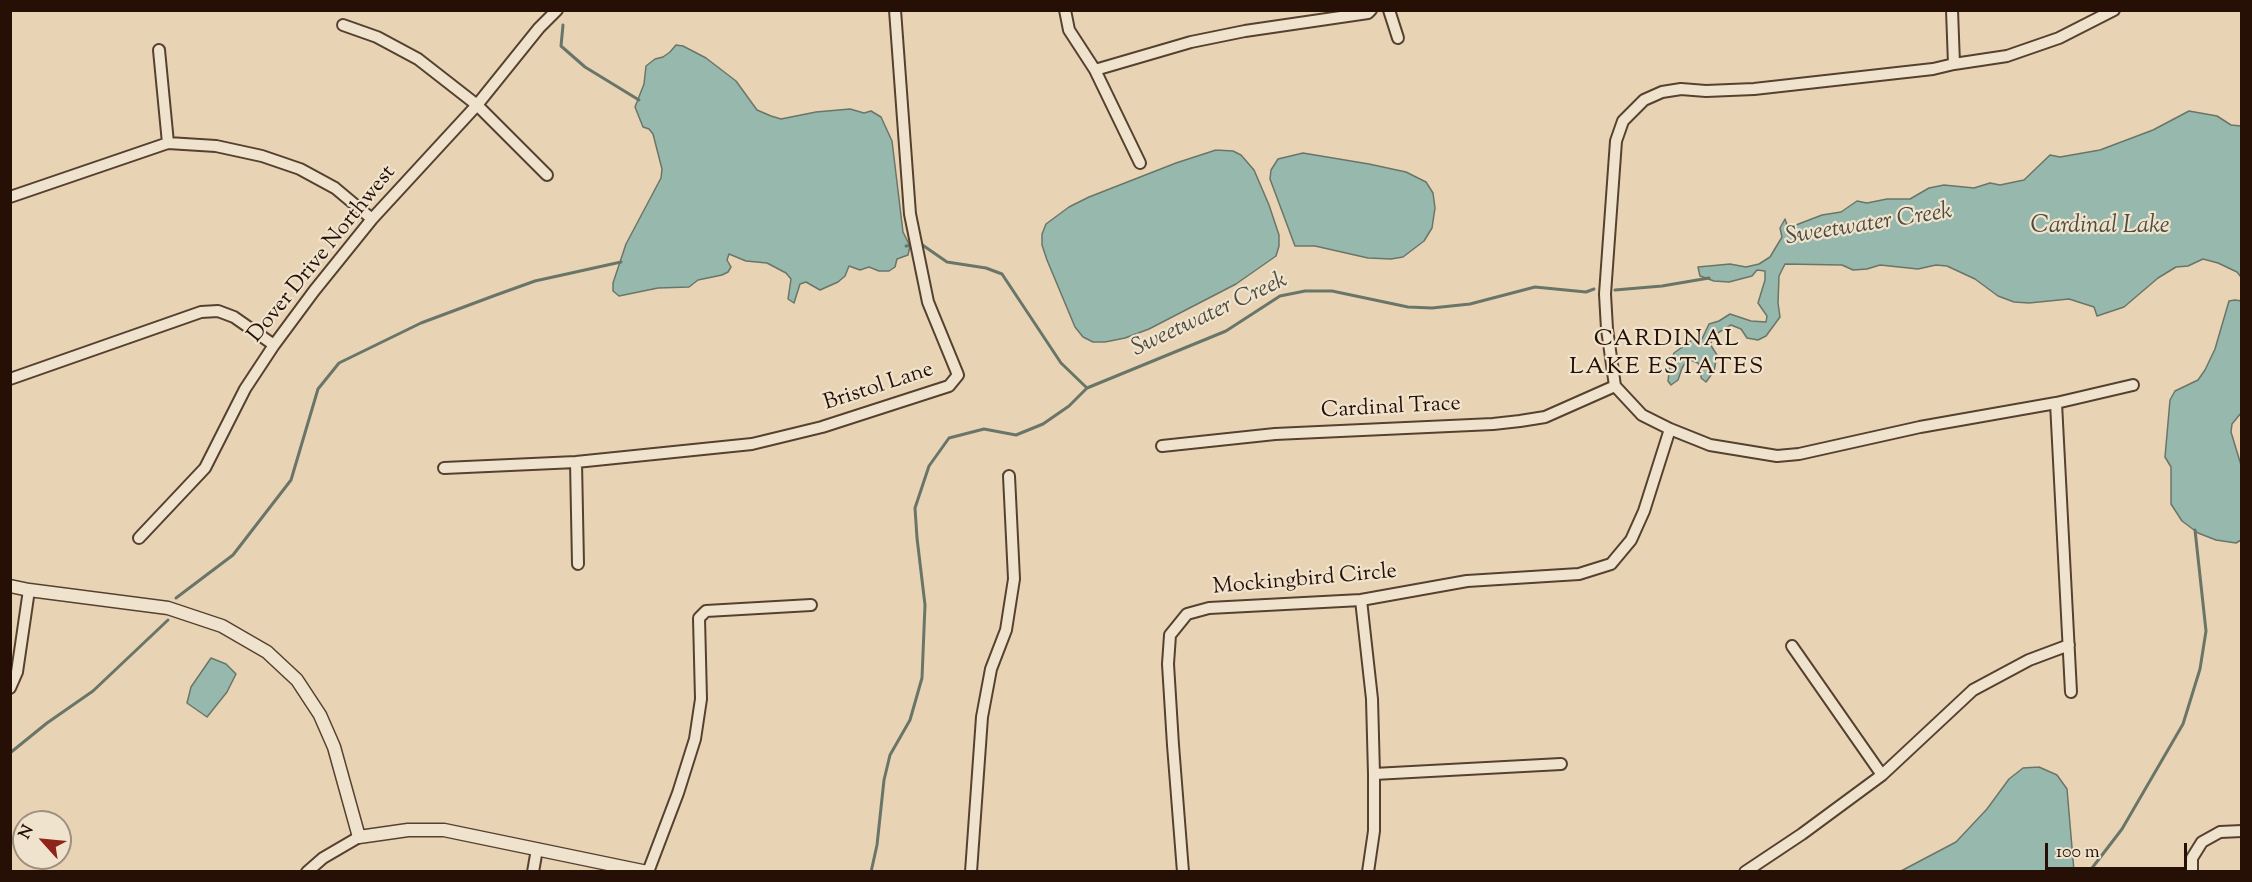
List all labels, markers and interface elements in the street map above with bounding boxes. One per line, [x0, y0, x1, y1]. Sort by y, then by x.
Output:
street label: Dover Drive Northwest [243, 161, 403, 349]
water label: Sweetwater Creek [1784, 199, 1954, 253]
water label: Cardinal Lake [2031, 214, 2169, 242]
water label: Sweetwater Creek [1128, 267, 1292, 365]
district label: CARDINAL LAKE ESTATES [1569, 327, 1765, 383]
street label: Bristol Lane [821, 358, 937, 418]
street label: Cardinal Trace [1320, 392, 1462, 426]
street label: Mockingbird Circle [1212, 560, 1398, 602]
north arrow [12, 810, 72, 870]
text: N [14, 822, 40, 843]
scale bar [2048, 831, 2190, 869]
text: 100 m [2056, 840, 2100, 866]

